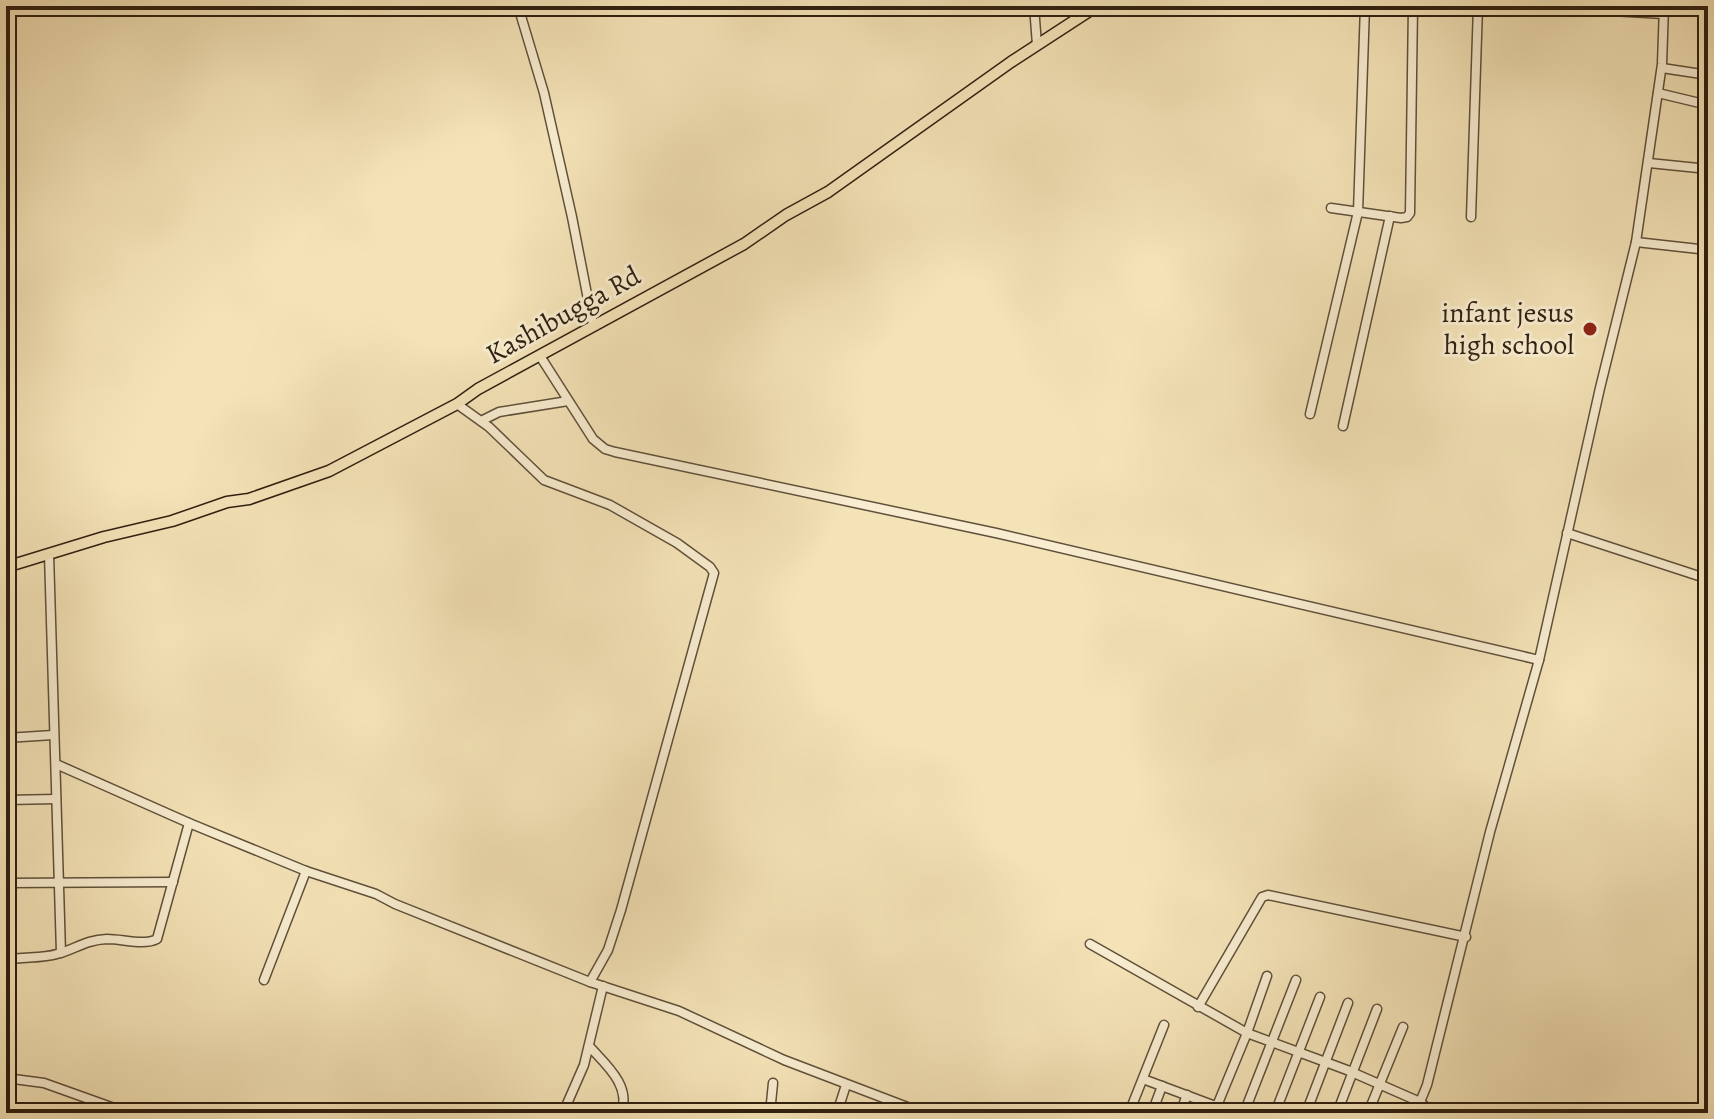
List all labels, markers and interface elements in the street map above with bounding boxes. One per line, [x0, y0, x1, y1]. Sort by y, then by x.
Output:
street label: Kashibugga Rd [479, 256, 648, 373]
place label: infant jesus high school [1441, 294, 1574, 364]
marker: infant jesus high school [1581, 320, 1599, 338]

